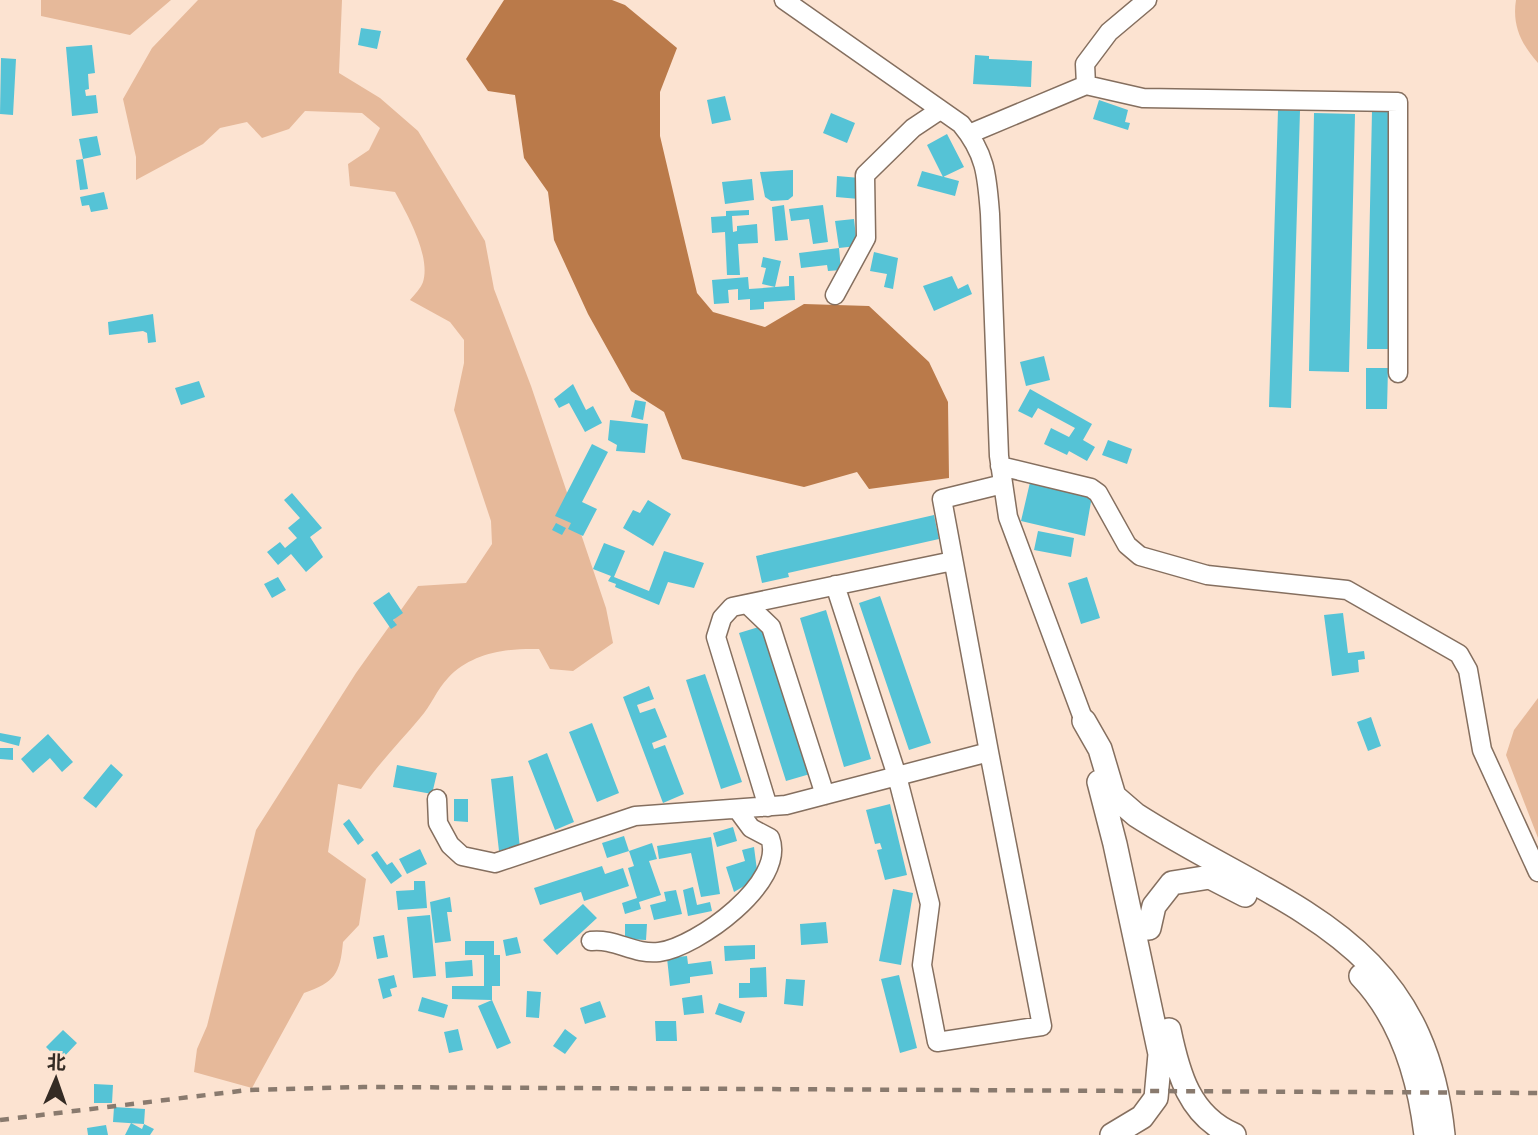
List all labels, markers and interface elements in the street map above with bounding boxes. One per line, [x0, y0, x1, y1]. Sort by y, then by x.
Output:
north arrow [21, 1044, 91, 1114]
text: 北 [47, 1050, 67, 1074]

